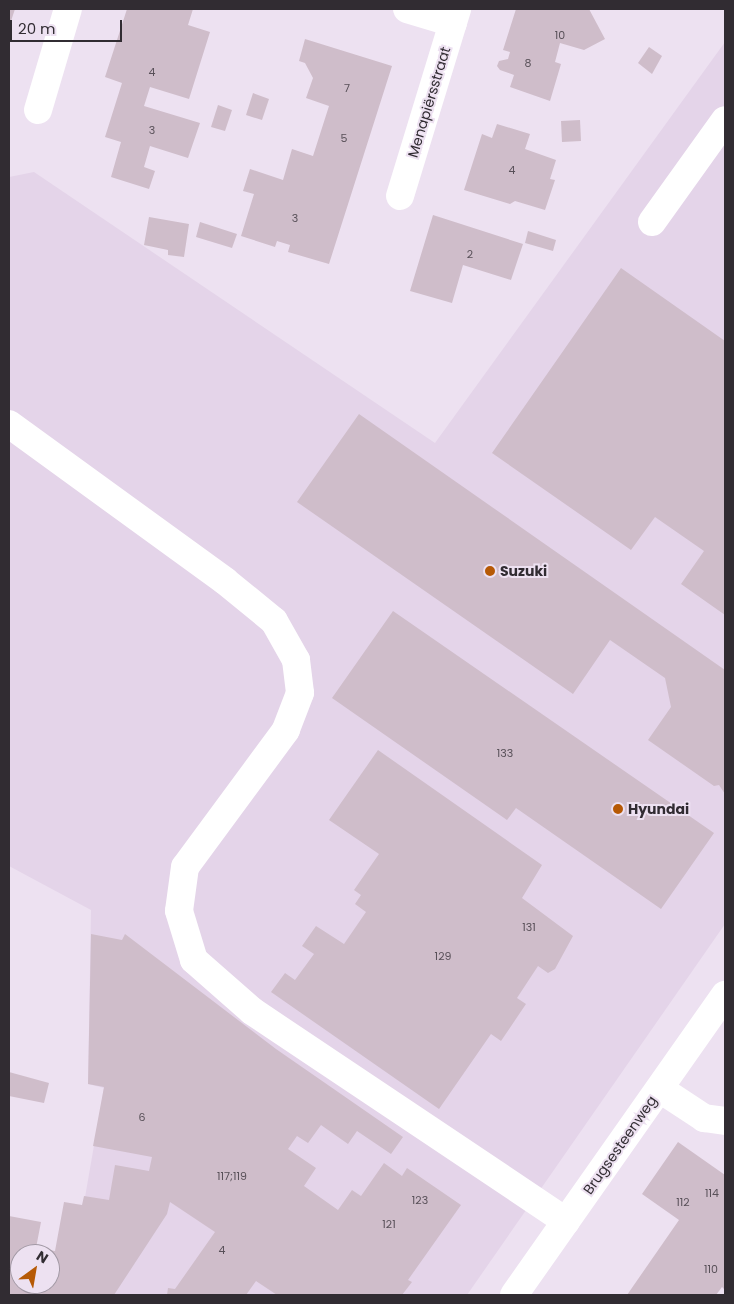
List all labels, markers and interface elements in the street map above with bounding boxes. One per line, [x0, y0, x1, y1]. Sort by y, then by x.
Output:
scale bar [12, 10, 125, 42]
text: 20 m [18, 18, 56, 39]
house number: 10 [555, 28, 565, 42]
street label: Menapiërsstraat [404, 45, 454, 159]
house number: 8 [525, 56, 531, 70]
house number: 4 [149, 65, 155, 79]
house number: 7 [344, 81, 350, 95]
house number: 3 [149, 123, 155, 137]
house number: 5 [341, 131, 347, 145]
house number: 4 [509, 163, 515, 177]
house number: 3 [292, 211, 298, 225]
house number: 2 [467, 247, 473, 261]
place label: Suzuki [500, 563, 547, 579]
marker: Suzuki [484, 565, 496, 577]
house number: 133 [497, 746, 513, 760]
place label: Hyundai [628, 801, 689, 817]
marker: Hyundai [612, 803, 624, 815]
house number: 131 [522, 920, 536, 934]
house number: 129 [435, 949, 451, 963]
street label: Brugsesteenweg [580, 1092, 660, 1198]
house number: 6 [139, 1110, 145, 1124]
house number: 117;119 [217, 1169, 247, 1183]
house number: 114 [705, 1186, 719, 1200]
house number: 123 [412, 1193, 428, 1207]
house number: 112 [676, 1195, 690, 1209]
house number: 121 [382, 1217, 396, 1231]
house number: 4 [219, 1243, 225, 1257]
north arrow [10, 1244, 60, 1294]
text: N [33, 1246, 52, 1268]
house number: 110 [704, 1262, 718, 1276]

